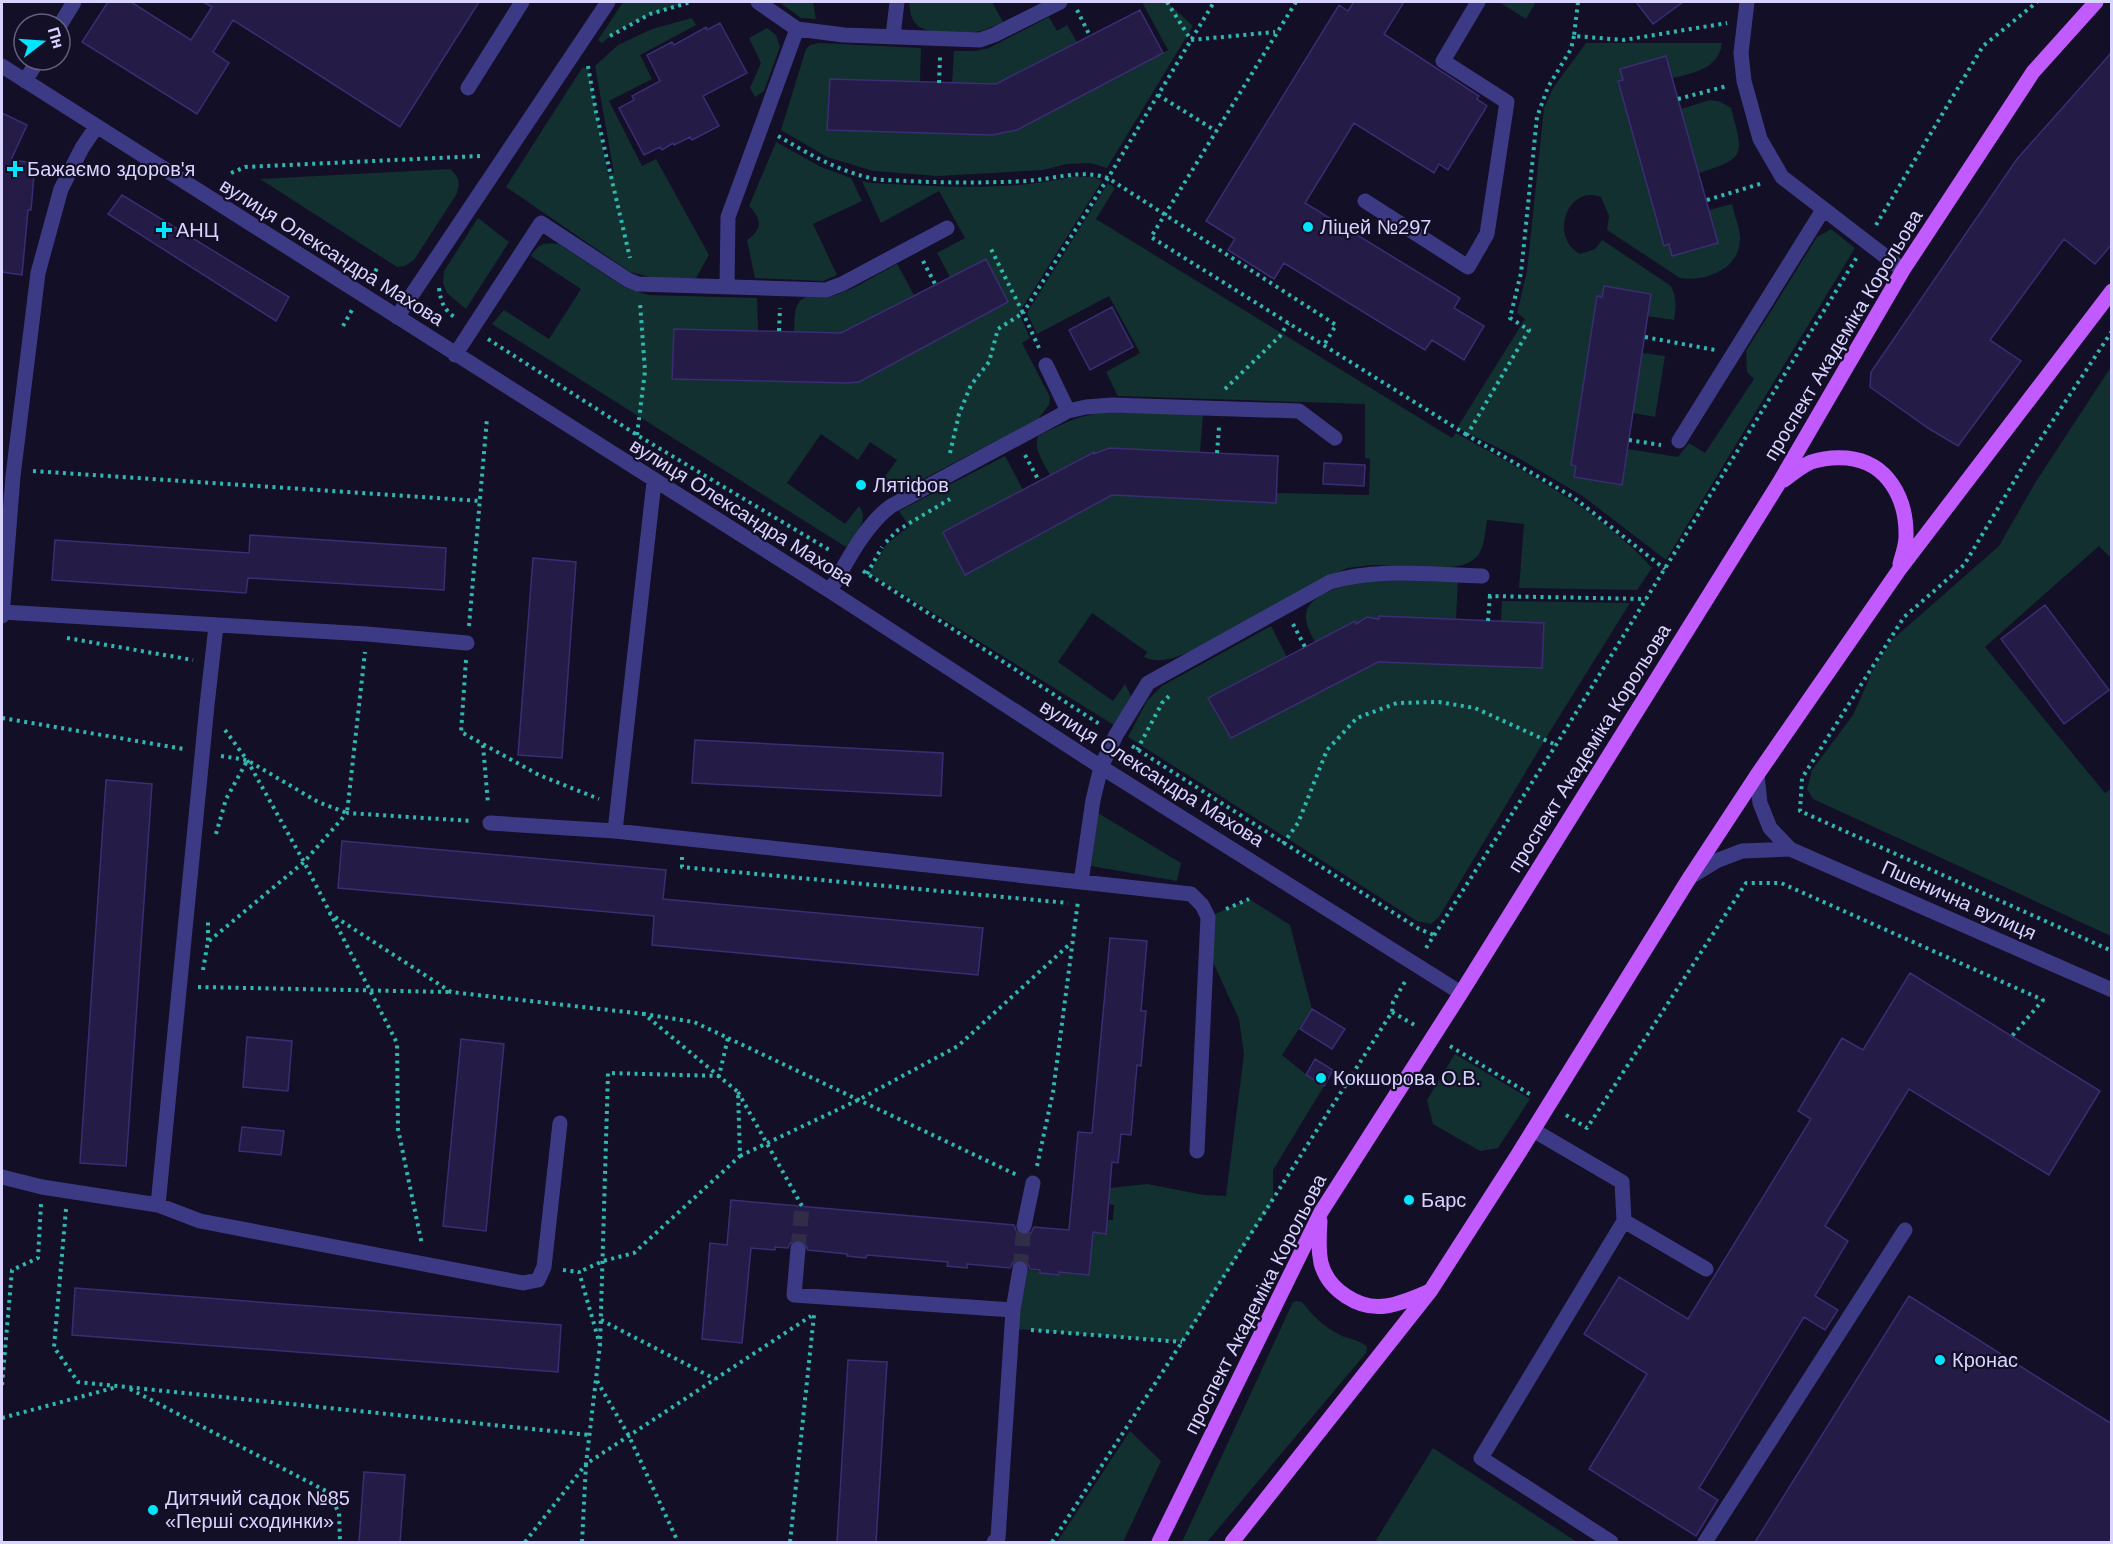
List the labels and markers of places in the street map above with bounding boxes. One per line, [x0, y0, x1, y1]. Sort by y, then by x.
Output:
place label: Бажаємо здоров'я [27, 158, 195, 180]
marker: Бажаємо здоров'я [8, 162, 22, 176]
place label: Ліцей №297 [1320, 216, 1431, 238]
place label: АНЦ [176, 219, 219, 241]
marker: Ліцей №297 [1301, 220, 1315, 234]
marker: АНЦ [157, 223, 171, 237]
place label: Лятіфов [873, 474, 949, 496]
marker: Лятіфов [854, 478, 868, 492]
place label: Кокшорова О.В. [1333, 1067, 1481, 1089]
marker: Кокшорова О.В. [1314, 1071, 1328, 1085]
place label: Барс [1421, 1189, 1466, 1211]
marker: Барс [1402, 1193, 1416, 1207]
place label: Кронас [1952, 1349, 2018, 1371]
marker: Кронас [1933, 1353, 1947, 1367]
place label: Дитячий садок №85 «Перші сходинки» [165, 1487, 350, 1532]
marker: Дитячий садок №85 «Перші сходинки» [146, 1503, 160, 1517]

